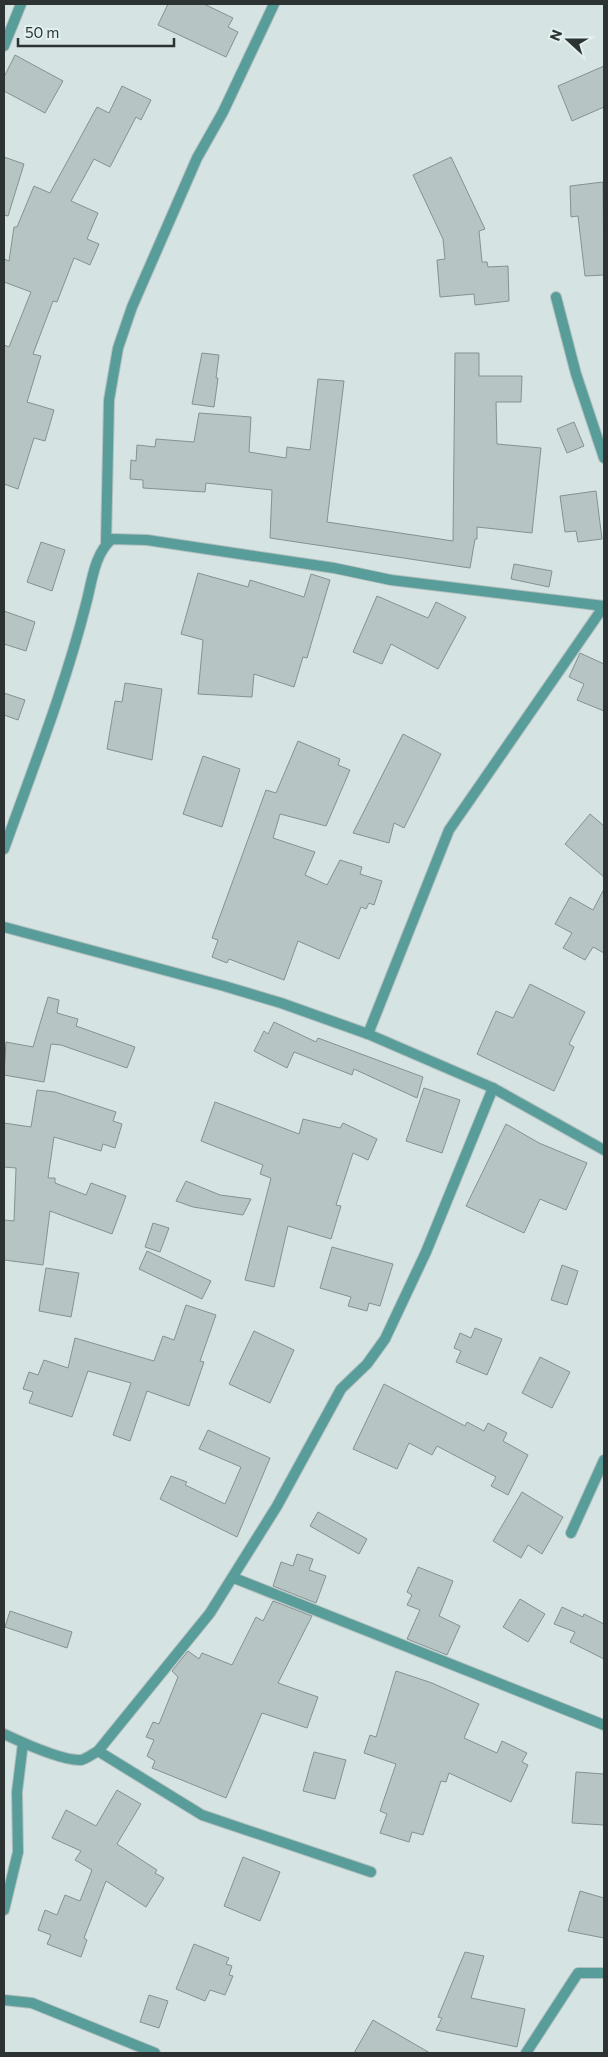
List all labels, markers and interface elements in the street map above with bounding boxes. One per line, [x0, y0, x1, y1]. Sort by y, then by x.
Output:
scale bar [18, 15, 174, 47]
north arrow [543, 15, 593, 65]
text: 50 m [25, 23, 59, 41]
text: N [546, 27, 565, 43]

